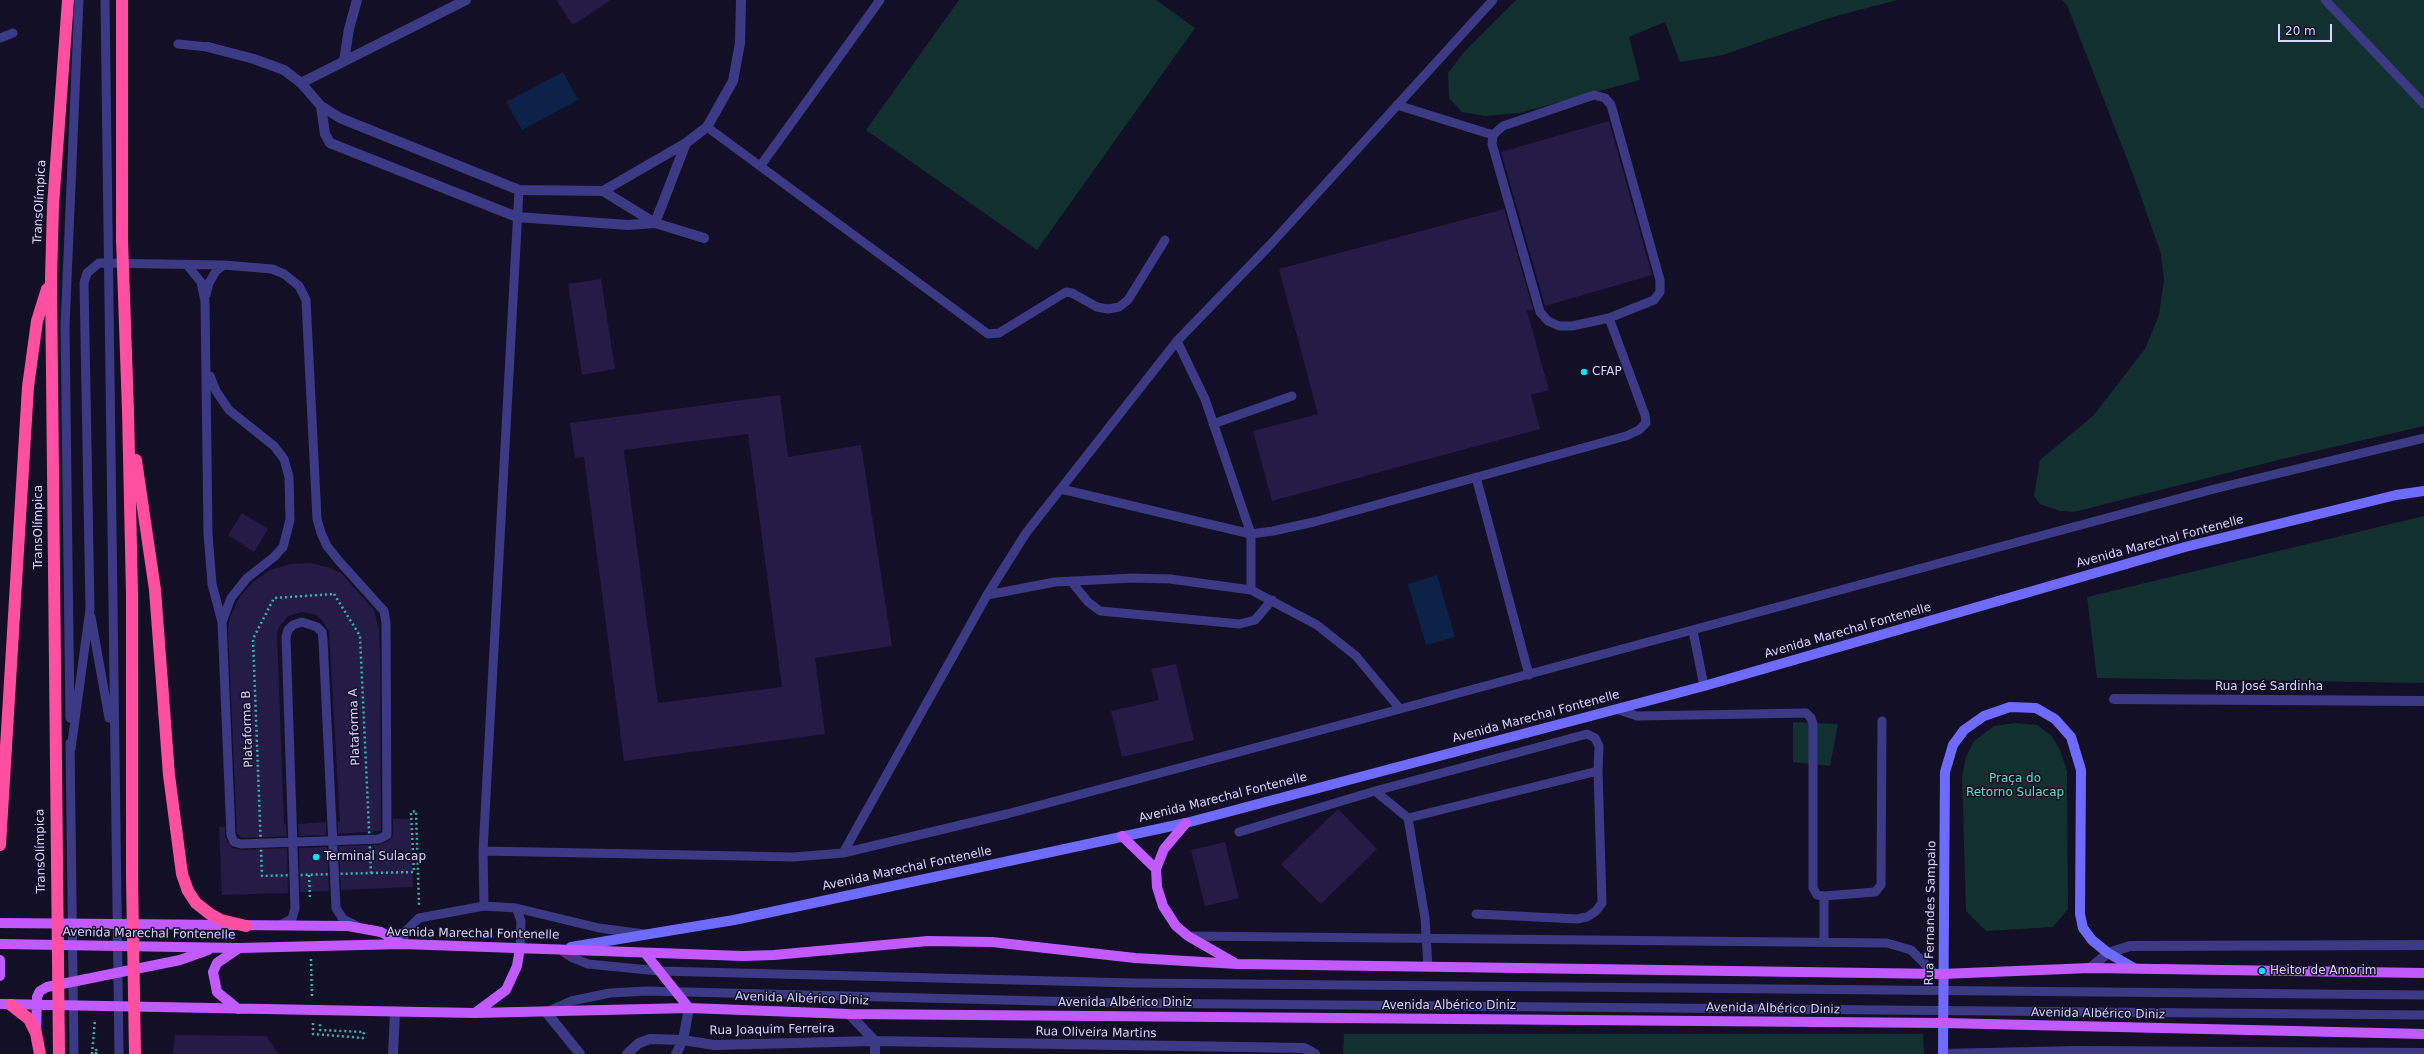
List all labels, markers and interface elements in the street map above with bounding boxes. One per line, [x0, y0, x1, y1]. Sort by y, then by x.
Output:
scale bar [2280, 16, 2334, 42]
text: 20 m [2285, 24, 2316, 38]
street label: TransOlímpica [31, 159, 49, 245]
place label: CFAP [1592, 365, 1622, 379]
marker: CFAP [1579, 367, 1589, 377]
street label: TransOlímpica [32, 485, 46, 569]
street label: Avenida Marechal Fontenelle [2075, 513, 2245, 571]
street label: Avenida Marechal Fontenelle [1763, 600, 1933, 662]
street label: Rua José Sardinha [2215, 680, 2323, 694]
street label: Plataforma A [346, 688, 364, 766]
street label: Avenida Marechal Fontenelle [1451, 688, 1621, 746]
street label: Plataforma B [239, 690, 257, 768]
street label: Avenida Marechal Fontenelle [1137, 770, 1309, 826]
park label: Praça do Retorno Sulacap [1966, 772, 2064, 800]
street label: TransOlímpica [33, 809, 49, 893]
street label: Rua Fernandes Sampaio [1923, 840, 1939, 986]
street label: Avenida Marechal Fontenelle [821, 844, 993, 894]
place label: Terminal Sulacap [324, 850, 426, 864]
marker: Terminal Sulacap [311, 852, 321, 862]
street label: Avenida Marechal Fontenelle [63, 925, 235, 943]
street label: Avenida Marechal Fontenelle [387, 925, 559, 943]
place label: Heitor de Amorim [2270, 964, 2377, 978]
marker: Heitor de Amorim [2257, 966, 2267, 976]
street label: Avenida Albérico Diniz [735, 989, 869, 1009]
street label: Avenida Albérico Diniz [1058, 996, 1192, 1010]
street label: Avenida Albérico Diniz [1382, 999, 1516, 1013]
street label: Avenida Albérico Diniz [1706, 1001, 1840, 1017]
street label: Avenida Albérico Diniz [2031, 1006, 2165, 1022]
street label: Rua Joaquim Ferreira [709, 1022, 835, 1038]
street label: Rua Oliveira Martins [1035, 1025, 1157, 1041]

